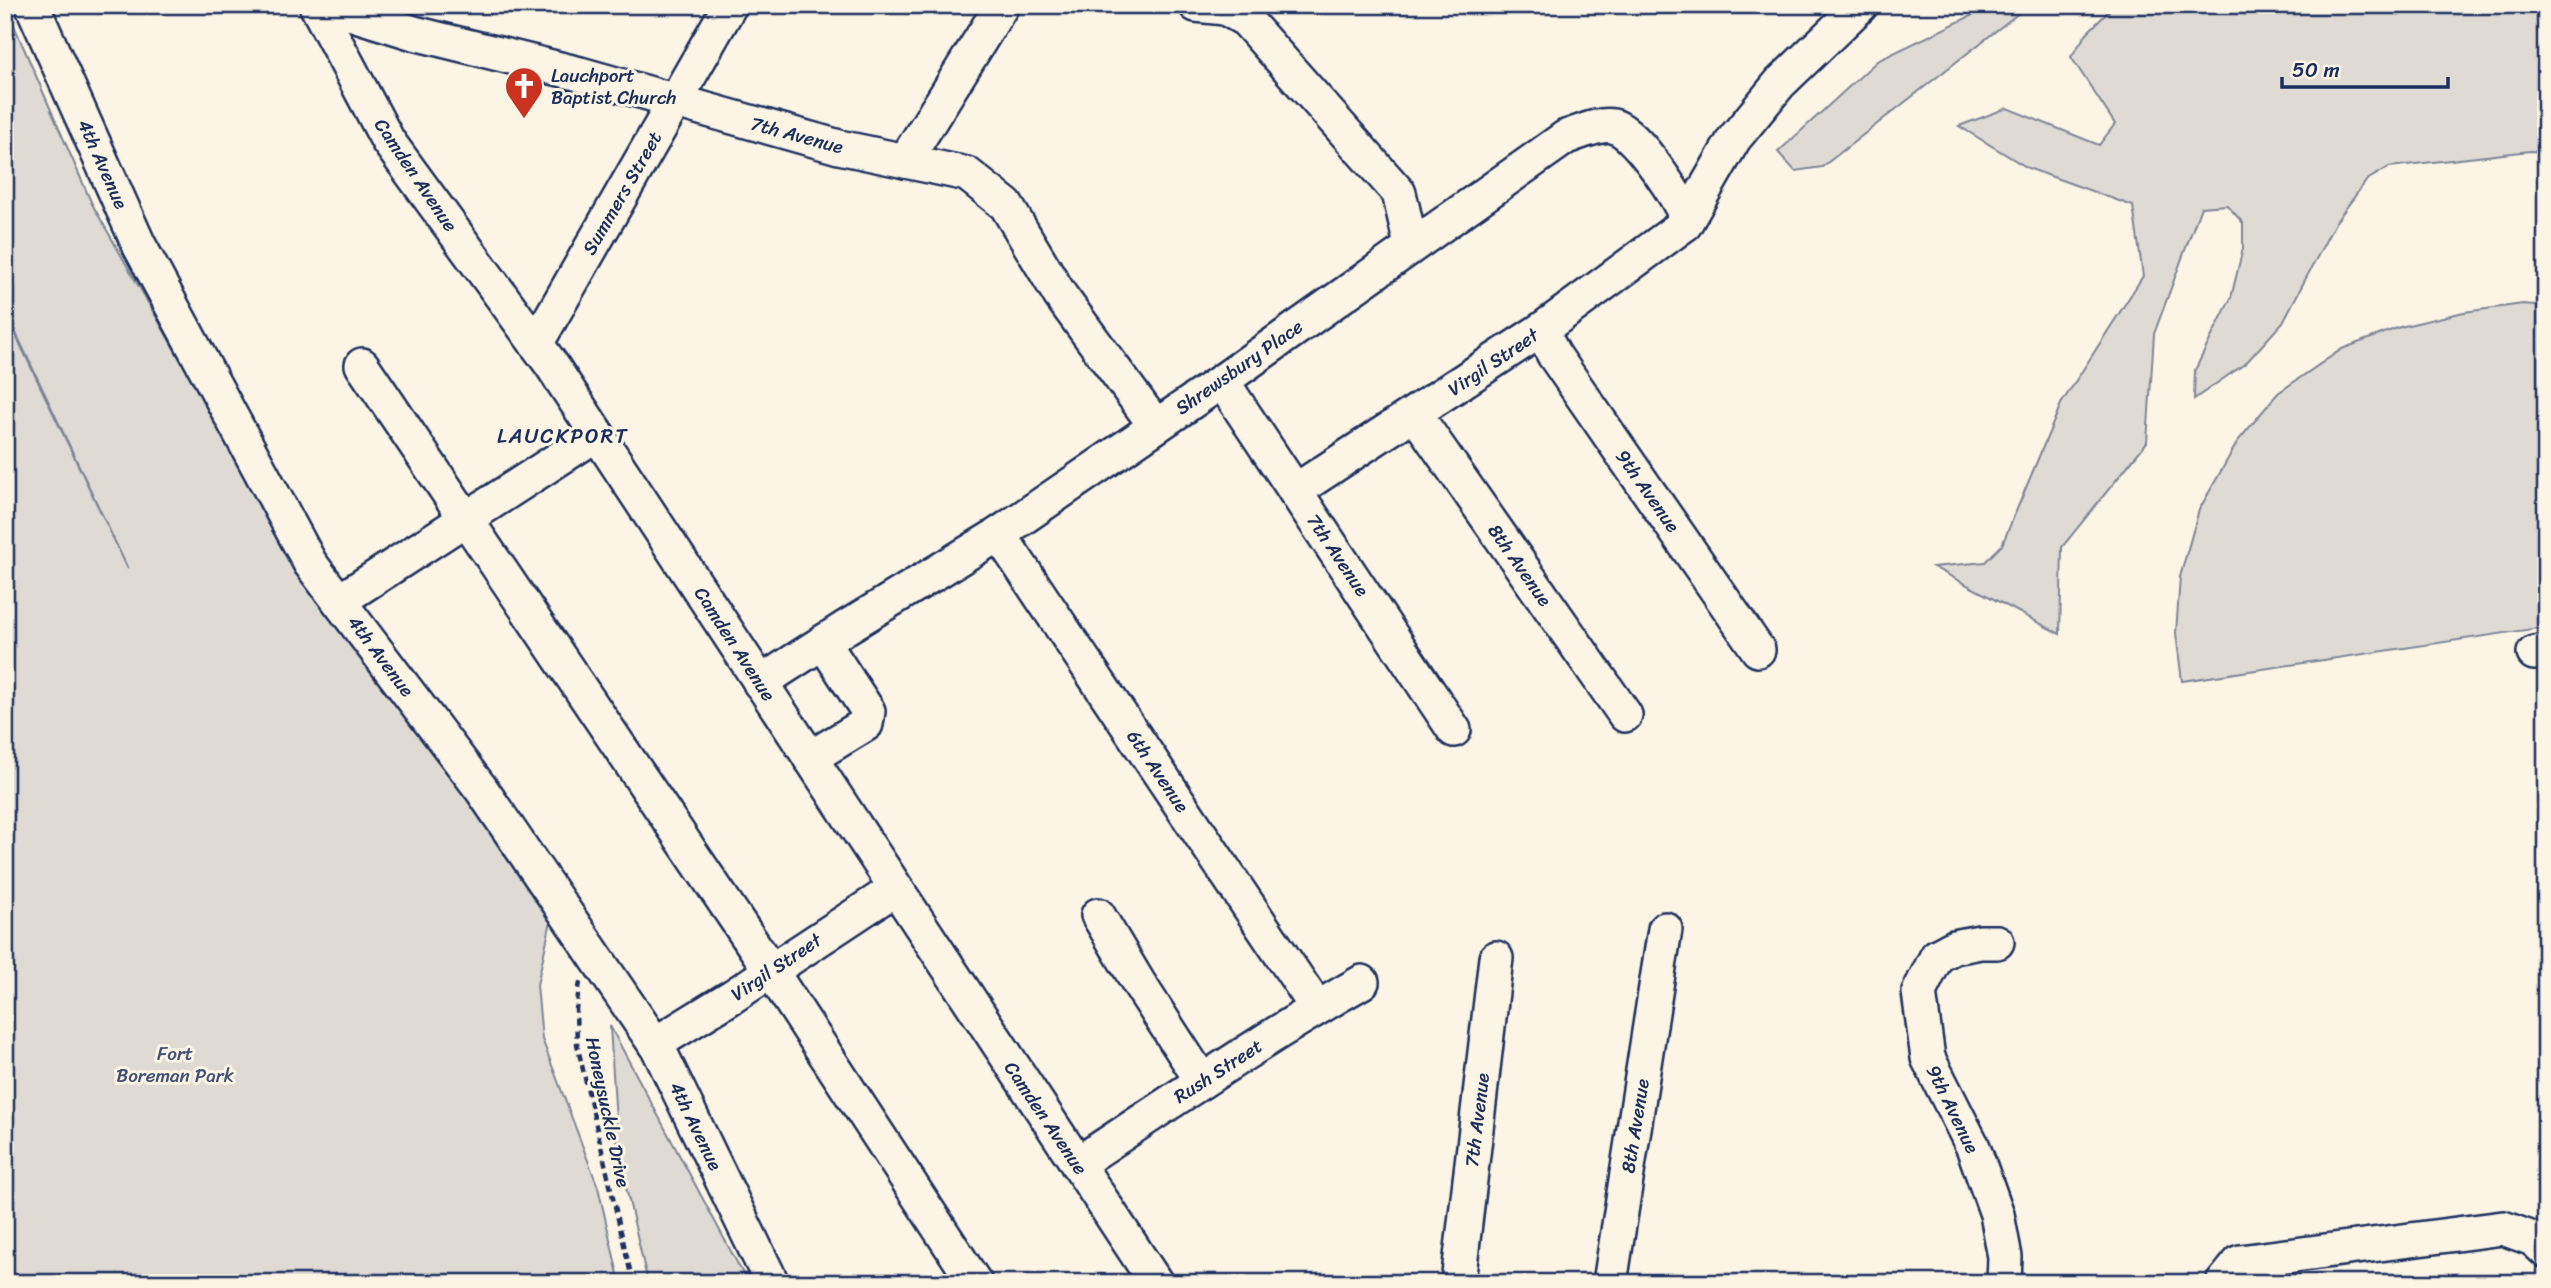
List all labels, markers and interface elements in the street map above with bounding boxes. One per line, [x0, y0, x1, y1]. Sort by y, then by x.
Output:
scale bar [2282, 46, 2448, 90]
text: 50 m [2292, 51, 2340, 89]
place label: Lauchport Baptist Church [551, 59, 676, 114]
church icon: Lauchport Baptist Church [503, 65, 545, 120]
street label: 7th Avenue [747, 107, 847, 163]
street label: Camden Avenue [366, 111, 467, 239]
street label: 4th Avenue [68, 114, 138, 214]
street label: Summers Street [573, 125, 671, 261]
street label: Shrewsbury Place [1168, 310, 1310, 424]
street label: Virgil Street [1441, 318, 1546, 405]
district label: LAUCKPORT [497, 417, 629, 455]
street label: 9th Avenue [1607, 442, 1689, 540]
street label: 7th Avenue [1298, 507, 1378, 603]
street label: 8th Avenue [1479, 516, 1561, 614]
street label: Camden Avenue [685, 580, 785, 708]
street label: 4th Avenue [339, 608, 423, 704]
street label: 6th Avenue [1118, 723, 1198, 819]
street label: Virgil Street [724, 923, 829, 1010]
street label: Rush Street [1167, 1030, 1269, 1112]
street label: Honeysuckle Drive [576, 1034, 640, 1190]
park label: Fort Boreman Park [116, 1037, 234, 1092]
street label: Camden Avenue [996, 1054, 1097, 1182]
street label: 9th Avenue [1917, 1059, 1989, 1159]
street label: 7th Avenue [1455, 1071, 1499, 1169]
street label: 4th Avenue [660, 1076, 732, 1176]
street label: 8th Avenue [1611, 1076, 1659, 1176]

